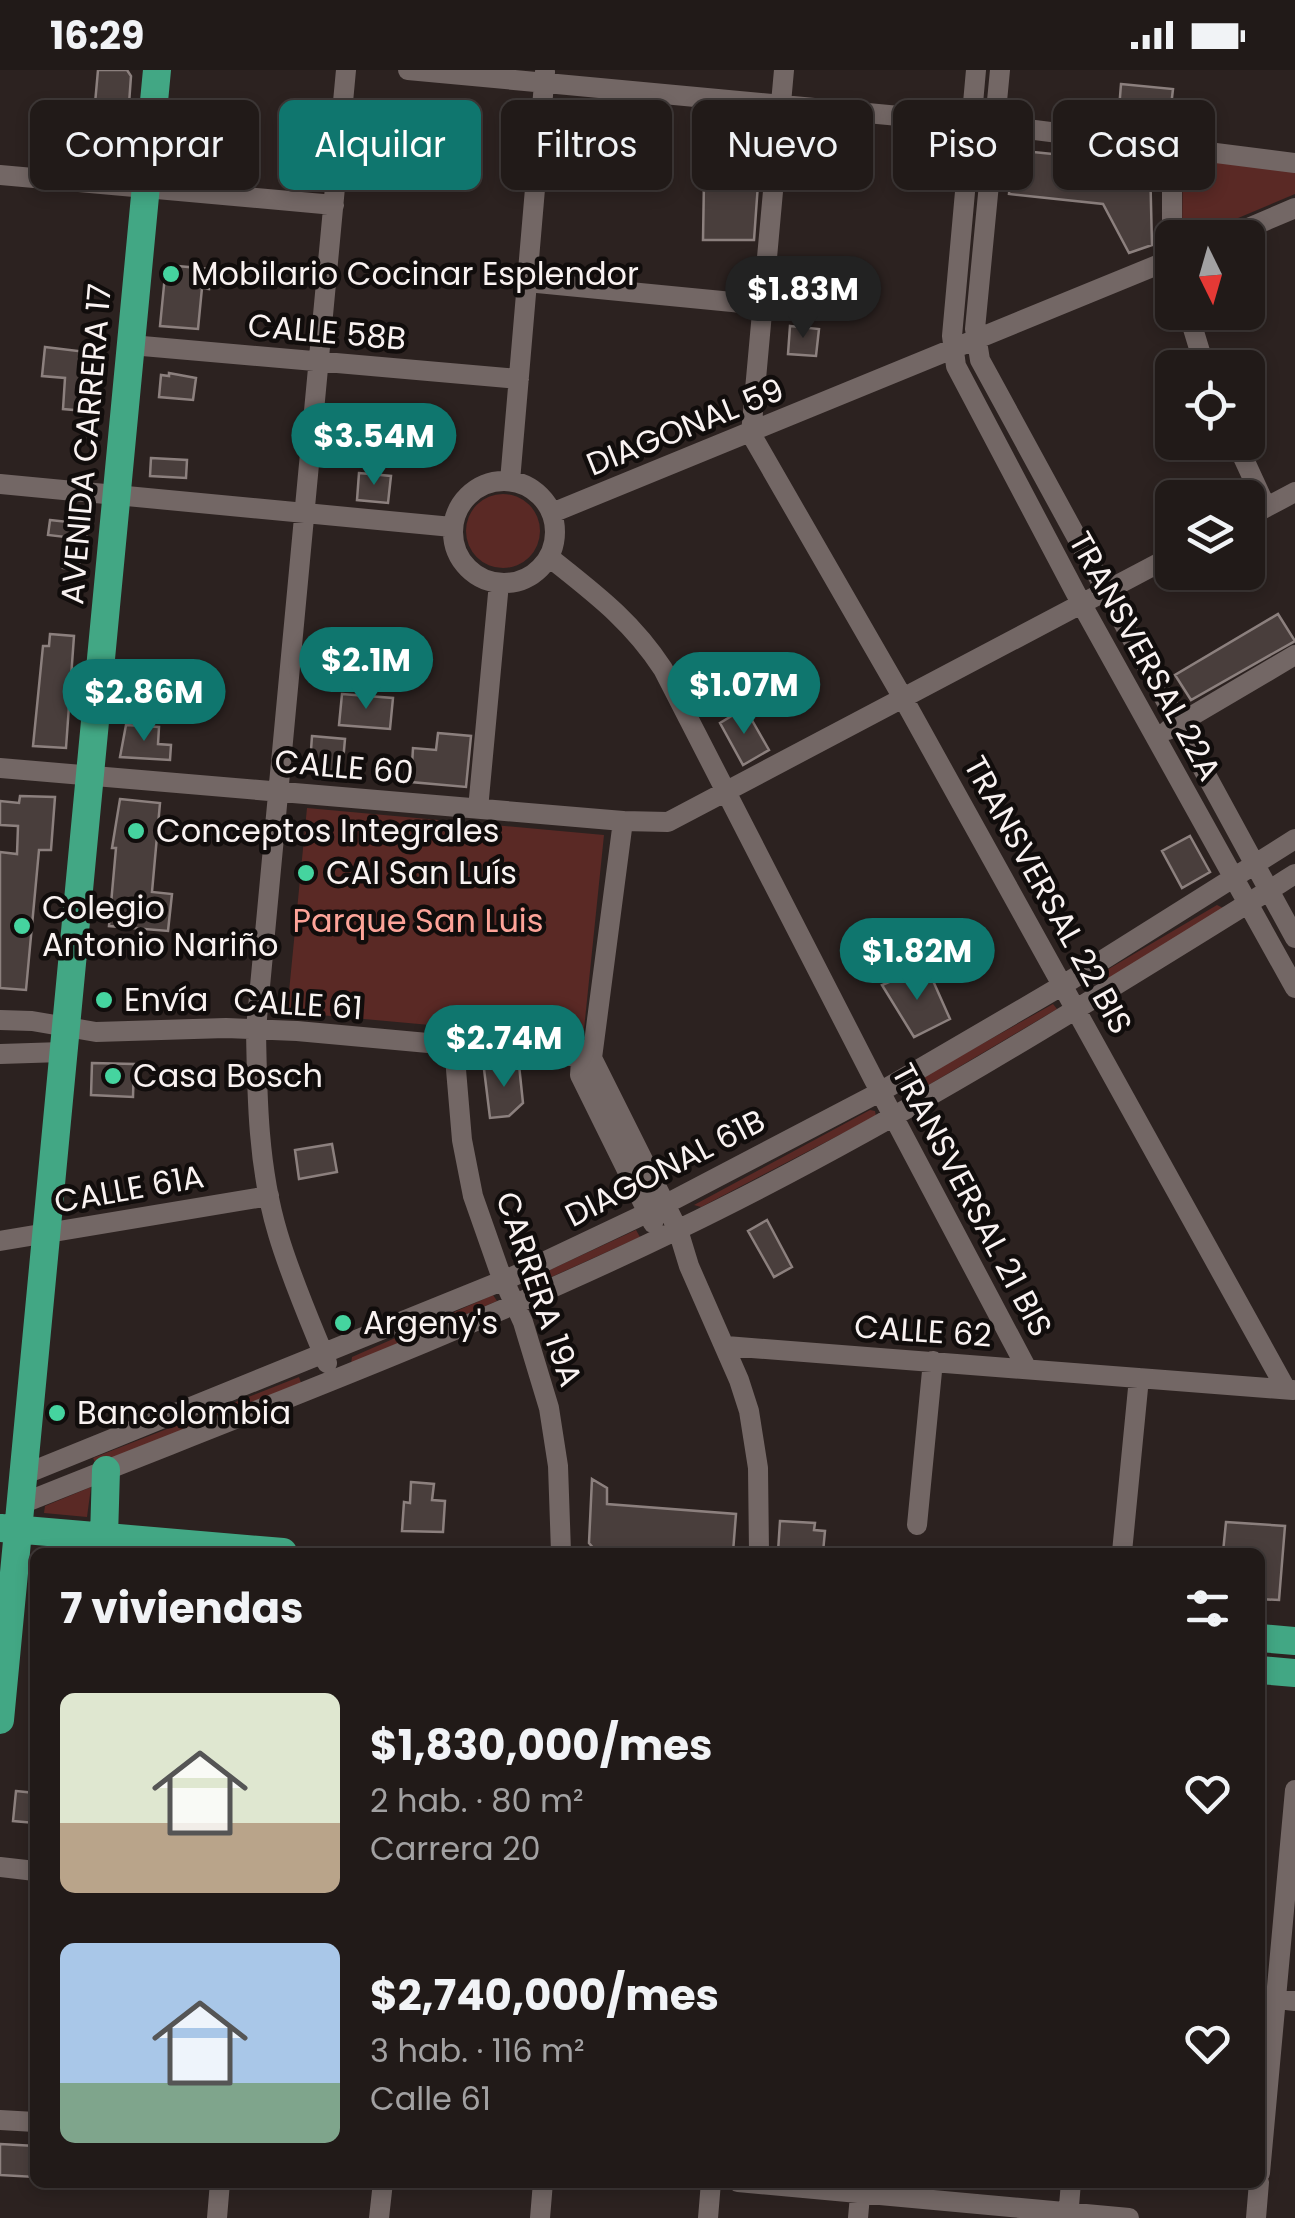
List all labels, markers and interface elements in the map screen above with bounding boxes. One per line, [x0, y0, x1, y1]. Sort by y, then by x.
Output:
text: 16:29 [50, 9, 144, 62]
chip: Comprar [30, 100, 259, 190]
chip: Alquilar [279, 100, 481, 190]
chip: Filtros [501, 100, 672, 190]
chip: Nuevo [692, 100, 873, 190]
chip: Piso [893, 100, 1033, 190]
chip: Casa [1053, 100, 1215, 190]
north arrow [1155, 220, 1265, 330]
map controls [1155, 220, 1265, 590]
place label: Mobilario Cocinar Esplendor [191, 251, 639, 296]
pin: $1.83M [722, 256, 884, 341]
marker: Mobilario Cocinar Esplendor [160, 263, 182, 285]
text: $1.83M [747, 266, 859, 311]
street label: AVENIDA CARRERA 17 [49, 282, 122, 606]
street label: CALLE 58B [246, 302, 408, 361]
button: locate [1155, 350, 1265, 460]
street label: DIAGONAL 59 [580, 367, 790, 487]
pin: $3.54M [293, 403, 455, 488]
text: $3.54M [313, 413, 435, 458]
button: layers [1155, 480, 1265, 590]
street label: TRANSVERSAL 22A [1058, 523, 1233, 788]
pin: $2.1M [296, 627, 436, 712]
text: $2.1M [321, 637, 411, 682]
pin: $1.07M [663, 652, 825, 737]
pin: $2.86M [63, 659, 225, 744]
text: $1.07M [689, 662, 799, 707]
text: $2.86M [85, 669, 203, 714]
street label: CALLE 60 [273, 738, 415, 795]
street label: TRANSVERSAL 22 BIS [953, 748, 1144, 1042]
place label: Conceptos Integrales [156, 808, 499, 853]
marker: Conceptos Integrales [125, 820, 147, 842]
place label: CAI San Luís [326, 850, 517, 895]
marker: CAI San Luís [295, 862, 317, 884]
place label: Colegio Antonio Nariño [42, 885, 278, 967]
park label: Parque San Luis [293, 898, 543, 943]
marker: Colegio Antonio Nariño [11, 915, 33, 937]
pin: $1.82M [836, 918, 998, 1003]
text: $1.82M [862, 928, 972, 973]
place label: Envía [124, 977, 208, 1022]
street label: CALLE 61 [232, 977, 364, 1030]
marker: Envía [93, 989, 115, 1011]
pin: $2.74M [423, 1005, 585, 1090]
text: $2.74M [446, 1015, 562, 1060]
place label: Casa Bosch [133, 1053, 323, 1098]
street label: TRANSVERSAL 21 BIS [881, 1055, 1064, 1344]
marker: Casa Bosch [102, 1065, 124, 1087]
street label: DIAGONAL 61B [557, 1098, 772, 1237]
street label: CALLE 61A [51, 1153, 207, 1224]
street label: CARRERA 19A [485, 1185, 594, 1392]
place label: Argeny's [363, 1300, 498, 1345]
street label: CALLE 62 [853, 1303, 993, 1358]
marker: Argeny's [332, 1312, 354, 1334]
place label: Bancolombia [77, 1390, 291, 1435]
marker: Bancolombia [46, 1402, 68, 1424]
text: 7 viviendas [60, 1579, 303, 1638]
icon: filters [1180, 1581, 1235, 1636]
text: $1,830,000/mes [370, 1716, 713, 1775]
icon: home [140, 1733, 260, 1853]
icon: heart [1180, 1766, 1235, 1821]
text: 2 hab. · 80 m² [370, 1778, 584, 1823]
text: Carrera 20 [370, 1826, 541, 1871]
text: $2,740,000/mes [370, 1966, 719, 2025]
icon: home [140, 1983, 260, 2103]
icon: heart [1180, 2016, 1235, 2071]
text: 3 hab. · 116 m² [370, 2028, 585, 2073]
text: Calle 61 [370, 2076, 491, 2121]

